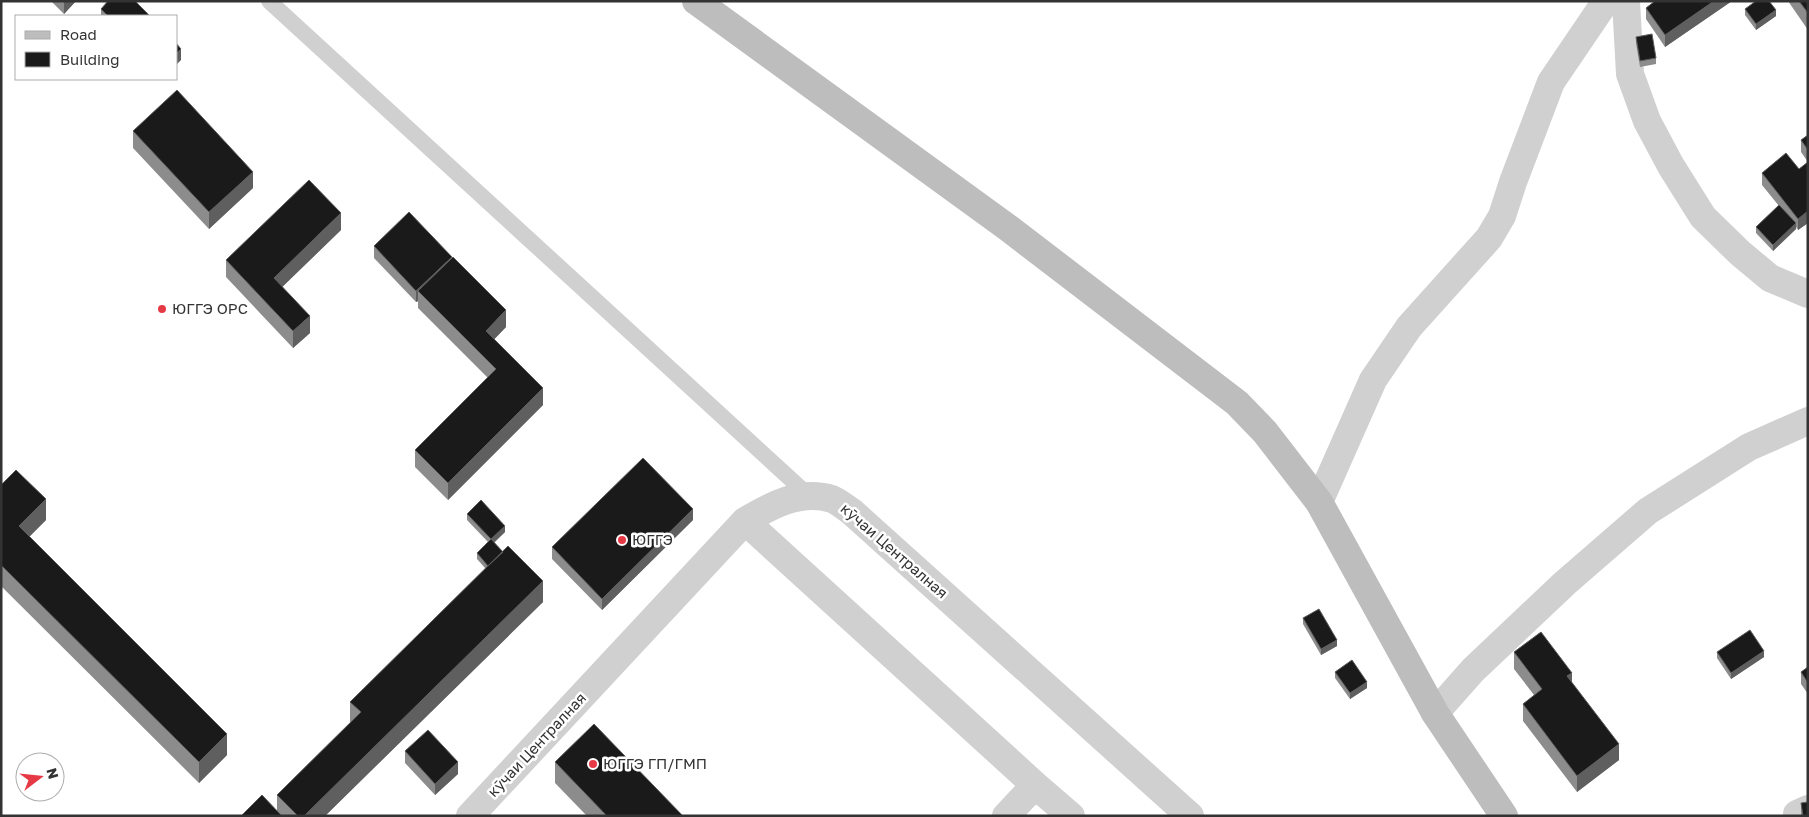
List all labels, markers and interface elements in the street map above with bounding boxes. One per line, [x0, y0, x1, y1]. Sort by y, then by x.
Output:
legend [15, 15, 178, 80]
text: Road [60, 25, 97, 43]
text: Building [60, 50, 120, 68]
place label: ЮГГЭ ОРС [172, 299, 248, 317]
marker: ЮГГЭ ОРС [156, 303, 168, 315]
street label: кӯчаи Централная [837, 499, 952, 602]
place label: ЮГГЭ [632, 530, 673, 548]
marker: ЮГГЭ [616, 534, 628, 546]
street label: кӯчаи Централная [483, 688, 589, 800]
north arrow [15, 752, 65, 802]
place label: ЮГГЭ ГП/ГМП [603, 754, 707, 772]
marker: ЮГГЭ ГП/ГМП [587, 758, 599, 770]
text: N [43, 766, 63, 781]

